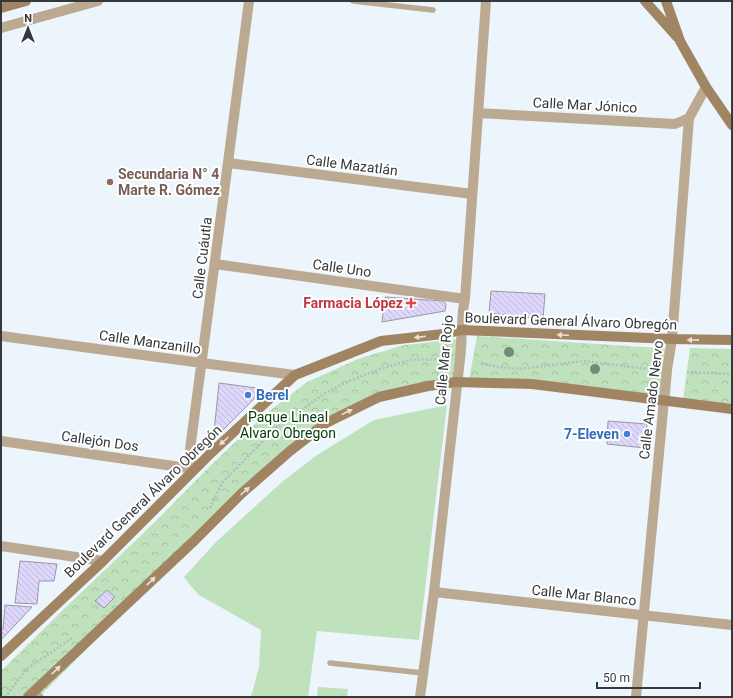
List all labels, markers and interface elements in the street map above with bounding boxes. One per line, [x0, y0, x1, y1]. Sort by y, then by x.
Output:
north arrow [8, 8, 48, 48]
text: N [24, 12, 32, 25]
street label: Calle Mar Jónico [532, 94, 638, 116]
street label: Calle Mazatlán [305, 151, 399, 179]
place label: Secundaria N° 4 Marte R. Gómez [118, 166, 220, 198]
marker: Secundaria N° 4 Marte R. Gómez [105, 177, 115, 187]
street label: Calle Cuáutla [189, 216, 215, 300]
street label: Calle Uno [312, 256, 372, 280]
place label: Farmacia López [303, 295, 403, 311]
marker: Farmacia López [406, 298, 416, 308]
street label: Boulevard General Álvaro Obregón [465, 308, 678, 333]
street label: Calle Mar Rojo [432, 314, 456, 406]
street label: Calle Manzanillo [98, 327, 202, 357]
one-way arrow [557, 331, 569, 338]
one-way arrow [414, 333, 426, 340]
one-way arrow [687, 336, 699, 343]
street label: Calle Amado Nervo [636, 340, 666, 460]
place label: Berel [256, 387, 289, 403]
marker: Berel [243, 390, 253, 400]
park label: Paque Lineal Alvaro Obregon [240, 409, 336, 441]
one-way arrow [341, 409, 353, 415]
street label: Boulevard General Álvaro Obregón [60, 421, 225, 581]
place label: 7-Eleven [564, 426, 619, 442]
street label: Callejón Dos [60, 428, 140, 454]
marker: 7-Eleven [622, 429, 632, 439]
one-way arrow [219, 436, 229, 445]
one-way arrow [239, 487, 250, 496]
one-way arrow [146, 577, 155, 586]
street label: Calle Mar Blanco [531, 582, 637, 608]
scale bar [597, 664, 700, 690]
one-way arrow [51, 665, 61, 675]
text: 50 m [603, 671, 630, 685]

